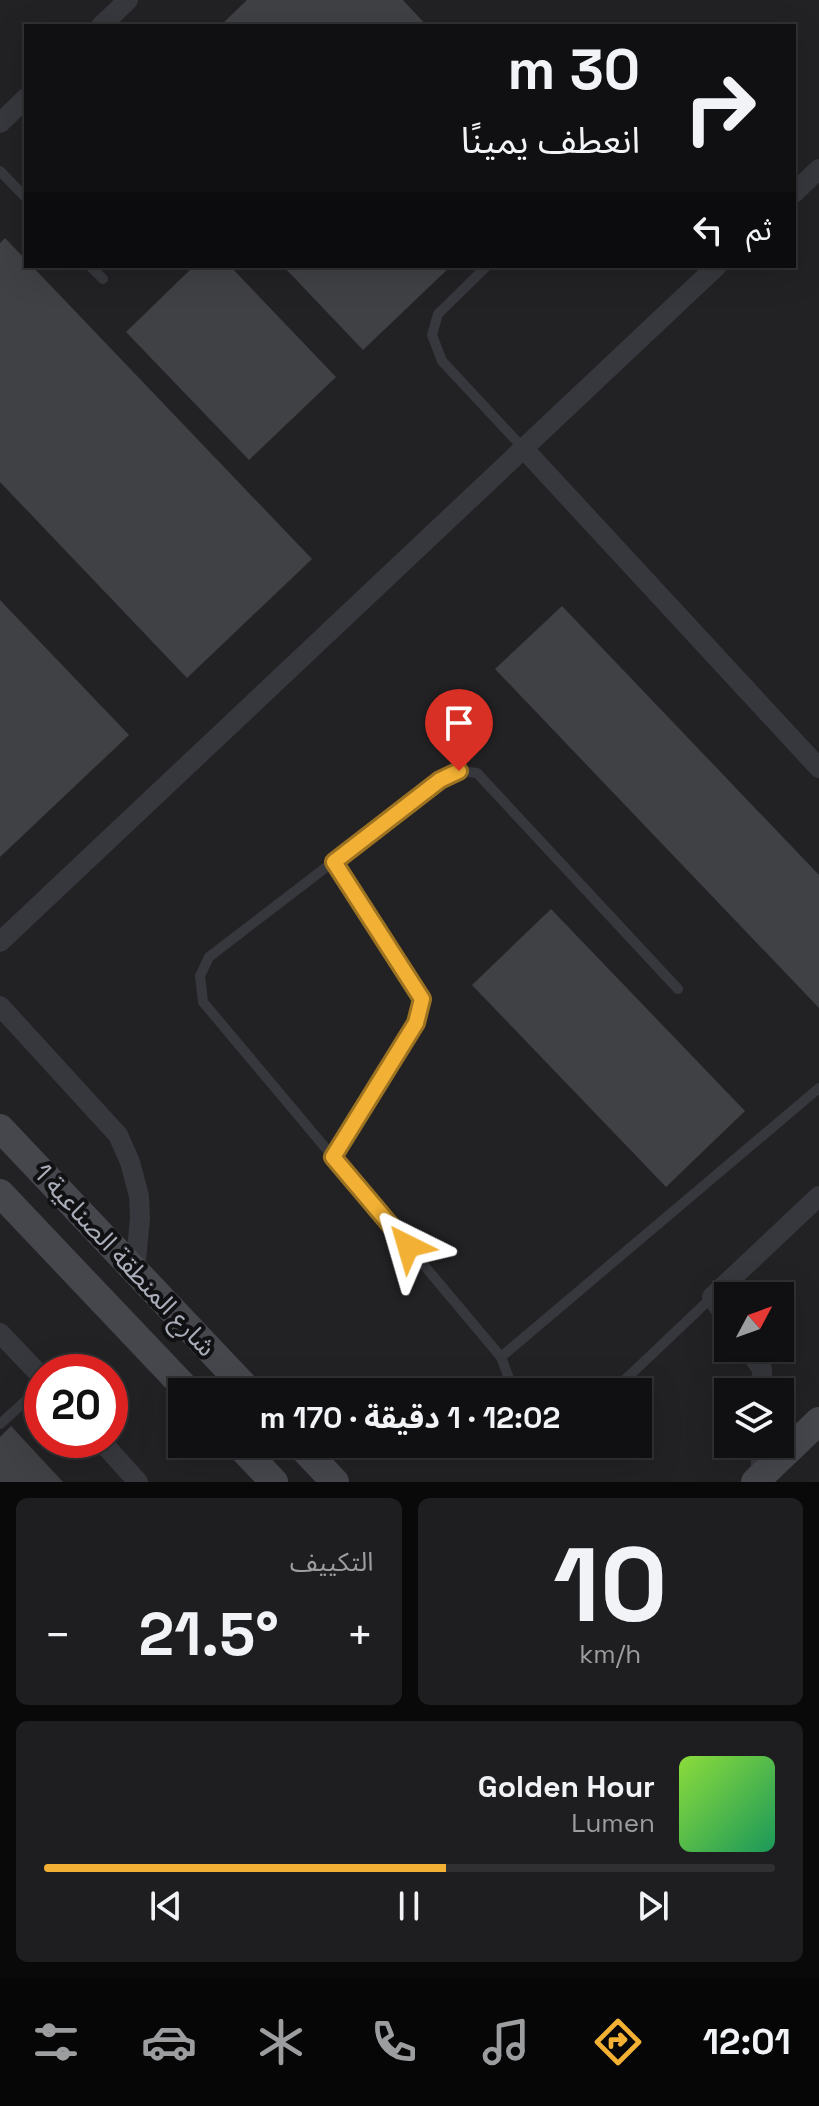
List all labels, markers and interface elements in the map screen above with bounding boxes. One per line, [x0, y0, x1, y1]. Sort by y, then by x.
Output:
text: 30 m [508, 34, 640, 105]
icon: right [668, 56, 772, 160]
text: انعطف يمينًا [461, 118, 640, 164]
icon: left [686, 208, 730, 252]
text: ثم [746, 210, 772, 249]
pin [425, 689, 493, 771]
icon: arrive [437, 701, 481, 745]
street label: شارع المنطقة الصناعية 1 [25, 1156, 223, 1365]
position arrow [366, 1204, 450, 1288]
north arrow [714, 1282, 794, 1362]
map controls [714, 1282, 794, 1458]
speed limit sign: 20 [24, 1354, 128, 1458]
button: layers [714, 1378, 794, 1458]
text: 12:02 · 1 دقيقة · 170 m [260, 1398, 560, 1437]
text: 10 [553, 1519, 667, 1651]
text: التكييف [290, 1545, 374, 1579]
text: 21.5° [139, 1596, 279, 1673]
text: − [44, 1607, 71, 1663]
text: + [346, 1607, 374, 1663]
text: km/h [579, 1637, 641, 1671]
text: Golden Hour [478, 1767, 655, 1806]
text: Lumen [571, 1806, 655, 1840]
icon: previous [144, 1884, 188, 1928]
icon: pause [387, 1884, 431, 1928]
icon: next [631, 1884, 675, 1928]
icon: filters [28, 2014, 84, 2070]
icon: car [141, 2014, 197, 2070]
icon: climate [253, 2014, 309, 2070]
icon: phone [366, 2014, 422, 2070]
icon: music [478, 2014, 534, 2070]
icon: directions [590, 2014, 646, 2070]
text: 12:01 [703, 2019, 791, 2065]

